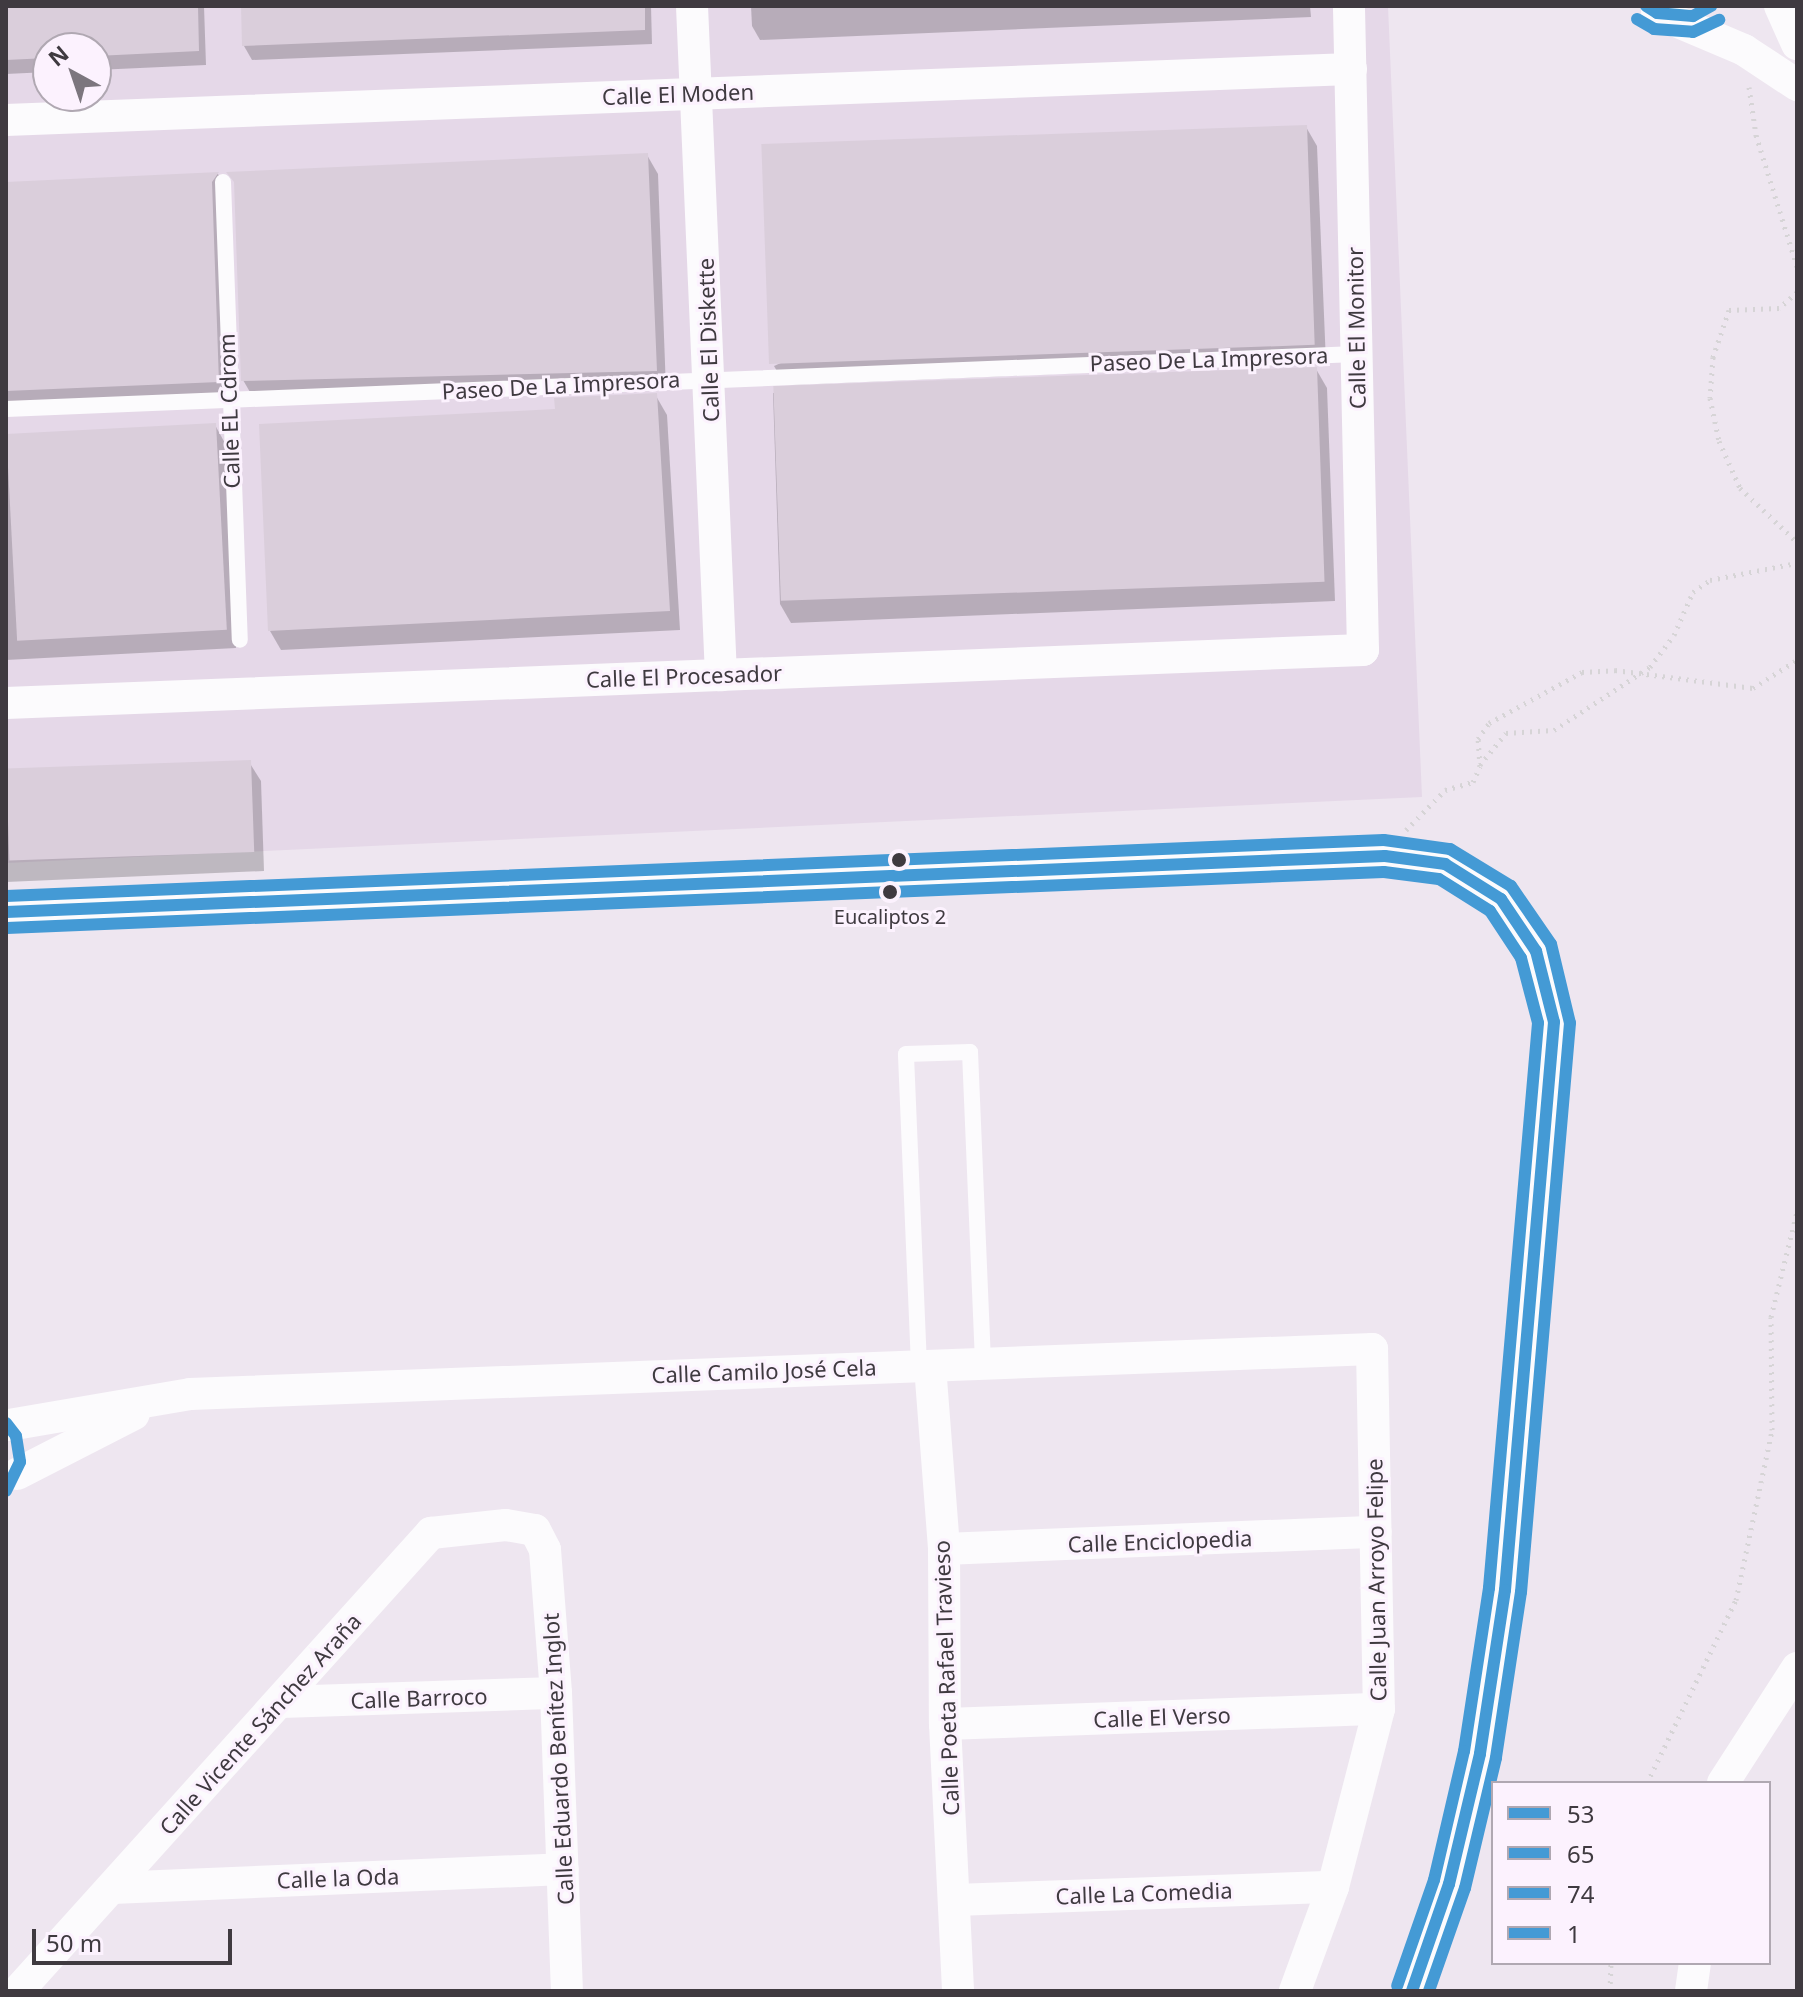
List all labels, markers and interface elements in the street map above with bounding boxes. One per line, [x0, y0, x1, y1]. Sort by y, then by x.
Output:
north arrow [32, 32, 112, 112]
text: N [41, 38, 74, 72]
street label: Calle El Moden [602, 78, 754, 110]
street label: Calle El Monitor [1341, 247, 1371, 409]
street label: Calle El Diskette [692, 258, 724, 422]
street label: Calle EL Cdrom [213, 333, 245, 489]
street label: Paseo De La Impresora [1089, 342, 1329, 376]
street label: Paseo De La Impresora [441, 366, 681, 404]
street label: Calle El Procesador [585, 659, 783, 693]
unlabelled marker [891, 852, 907, 868]
marker: Eucaliptos 2 [882, 884, 898, 900]
place label: Eucaliptos 2 [834, 904, 946, 928]
street label: Calle Camilo José Cela [651, 1354, 877, 1388]
street label: Calle Juan Arroyo Felipe [1361, 1458, 1391, 1702]
street label: Calle Enciclopedia [1067, 1525, 1253, 1557]
street label: Calle Poeta Rafael Travieso [928, 1540, 964, 1816]
street label: Calle Vicente Sánchez Araña [154, 1608, 366, 1840]
street label: Calle Eduardo Benítez Inglot [537, 1612, 579, 1906]
street label: Calle Barroco [350, 1682, 488, 1714]
street label: Calle El Verso [1093, 1701, 1231, 1733]
legend [1491, 1781, 1771, 1965]
text: 53 [1567, 1797, 1594, 1830]
text: 65 [1567, 1837, 1594, 1870]
street label: Calle la Oda [276, 1863, 400, 1893]
street label: Calle La Comedia [1055, 1877, 1233, 1909]
text: 74 [1567, 1877, 1594, 1910]
scale bar [36, 1913, 236, 1963]
text: 1 [1567, 1917, 1581, 1950]
text: 50 m [46, 1926, 102, 1959]

